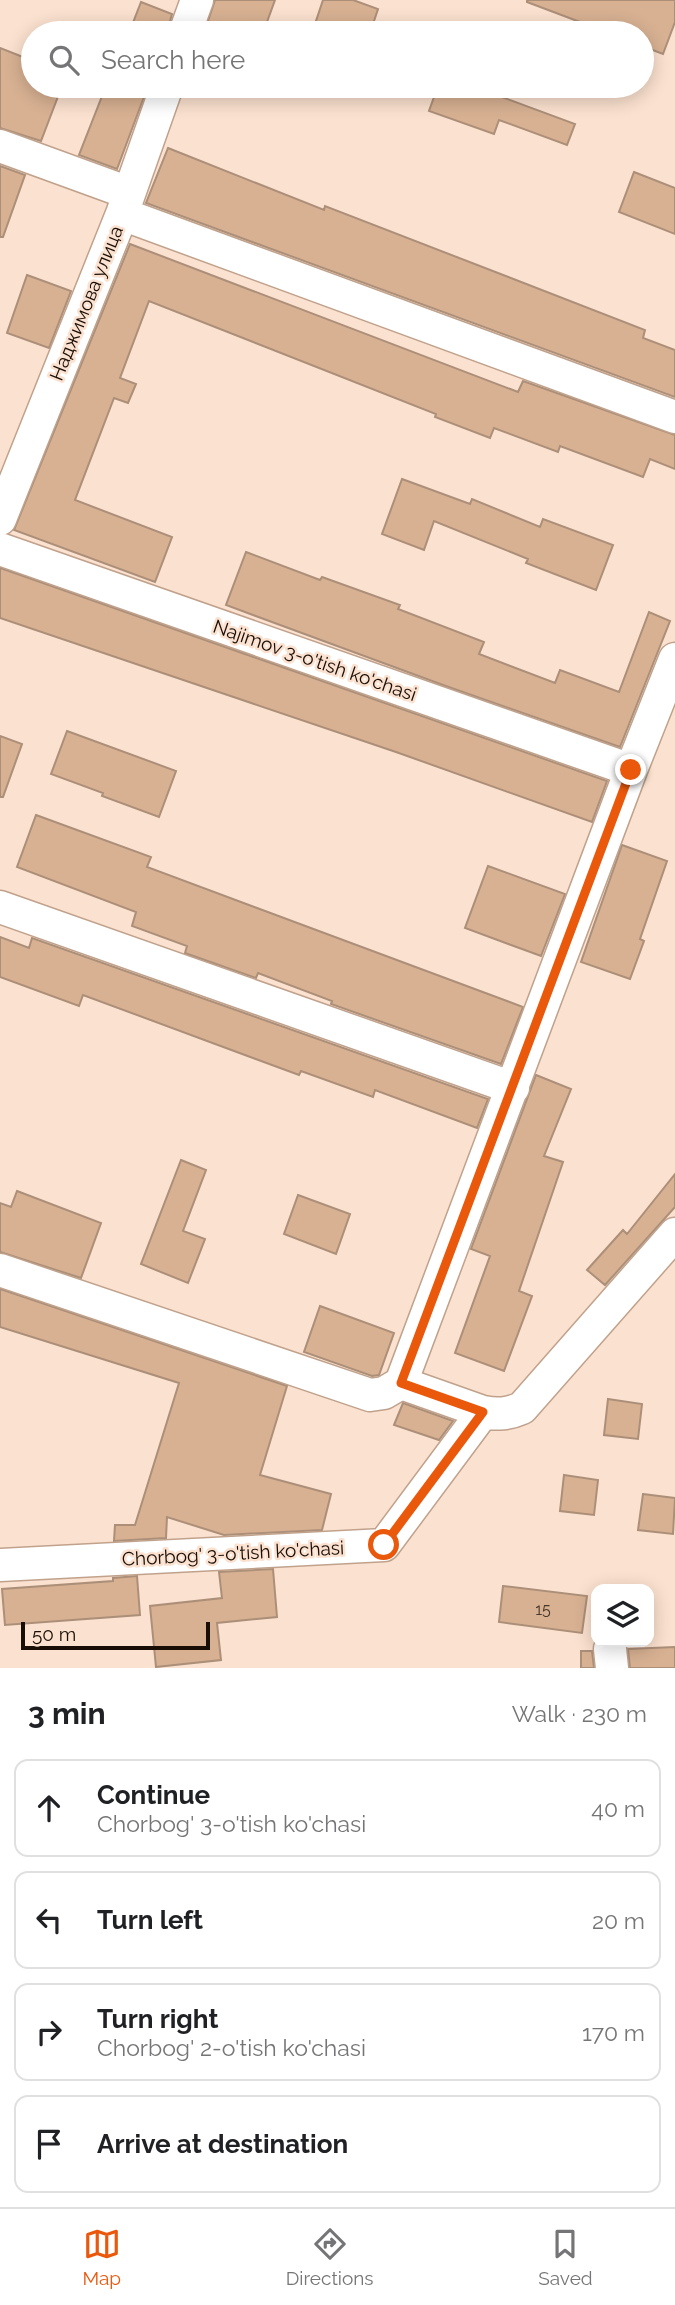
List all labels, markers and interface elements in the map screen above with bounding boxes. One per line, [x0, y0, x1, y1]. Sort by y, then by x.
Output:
search box [21, 21, 654, 98]
icon: search [45, 41, 83, 79]
text: Search here [101, 45, 245, 75]
street label: Наджимова улица [45, 222, 127, 384]
street label: Najimov 3-o'tish ko'chasi [210, 615, 420, 705]
route end [615, 754, 646, 785]
route start [368, 1529, 399, 1560]
street label: Chorbog' 3-o'tish ko'chasi [121, 1536, 345, 1570]
map controls [591, 1584, 654, 1647]
button: layers [591, 1584, 654, 1647]
house number: 15 [535, 1600, 551, 1619]
scale bar [21, 1619, 210, 1651]
text: 50 m [32, 1623, 76, 1645]
text: 3 min [28, 1696, 106, 1731]
text: Walk · 230 m [512, 1700, 647, 1727]
text: Continue [97, 1780, 210, 1810]
icon: ahead [30, 1789, 68, 1827]
text: 40 m [591, 1795, 645, 1822]
text: Chorbog' 3-o'tish ko'chasi [97, 1810, 366, 1837]
icon: left [30, 1901, 68, 1939]
text: Turn left [97, 1905, 203, 1935]
text: 20 m [592, 1907, 645, 1934]
text: Turn right [97, 2004, 218, 2034]
icon: right [30, 2013, 68, 2051]
text: 170 m [582, 2019, 645, 2046]
text: Chorbog' 2-o'tish ko'chasi [97, 2034, 366, 2061]
icon: arrive [30, 2125, 68, 2163]
text: Arrive at destination [97, 2129, 348, 2159]
tab: Map [82, 2225, 121, 2289]
tab: Directions [286, 2225, 374, 2289]
tab: Saved [538, 2225, 593, 2289]

